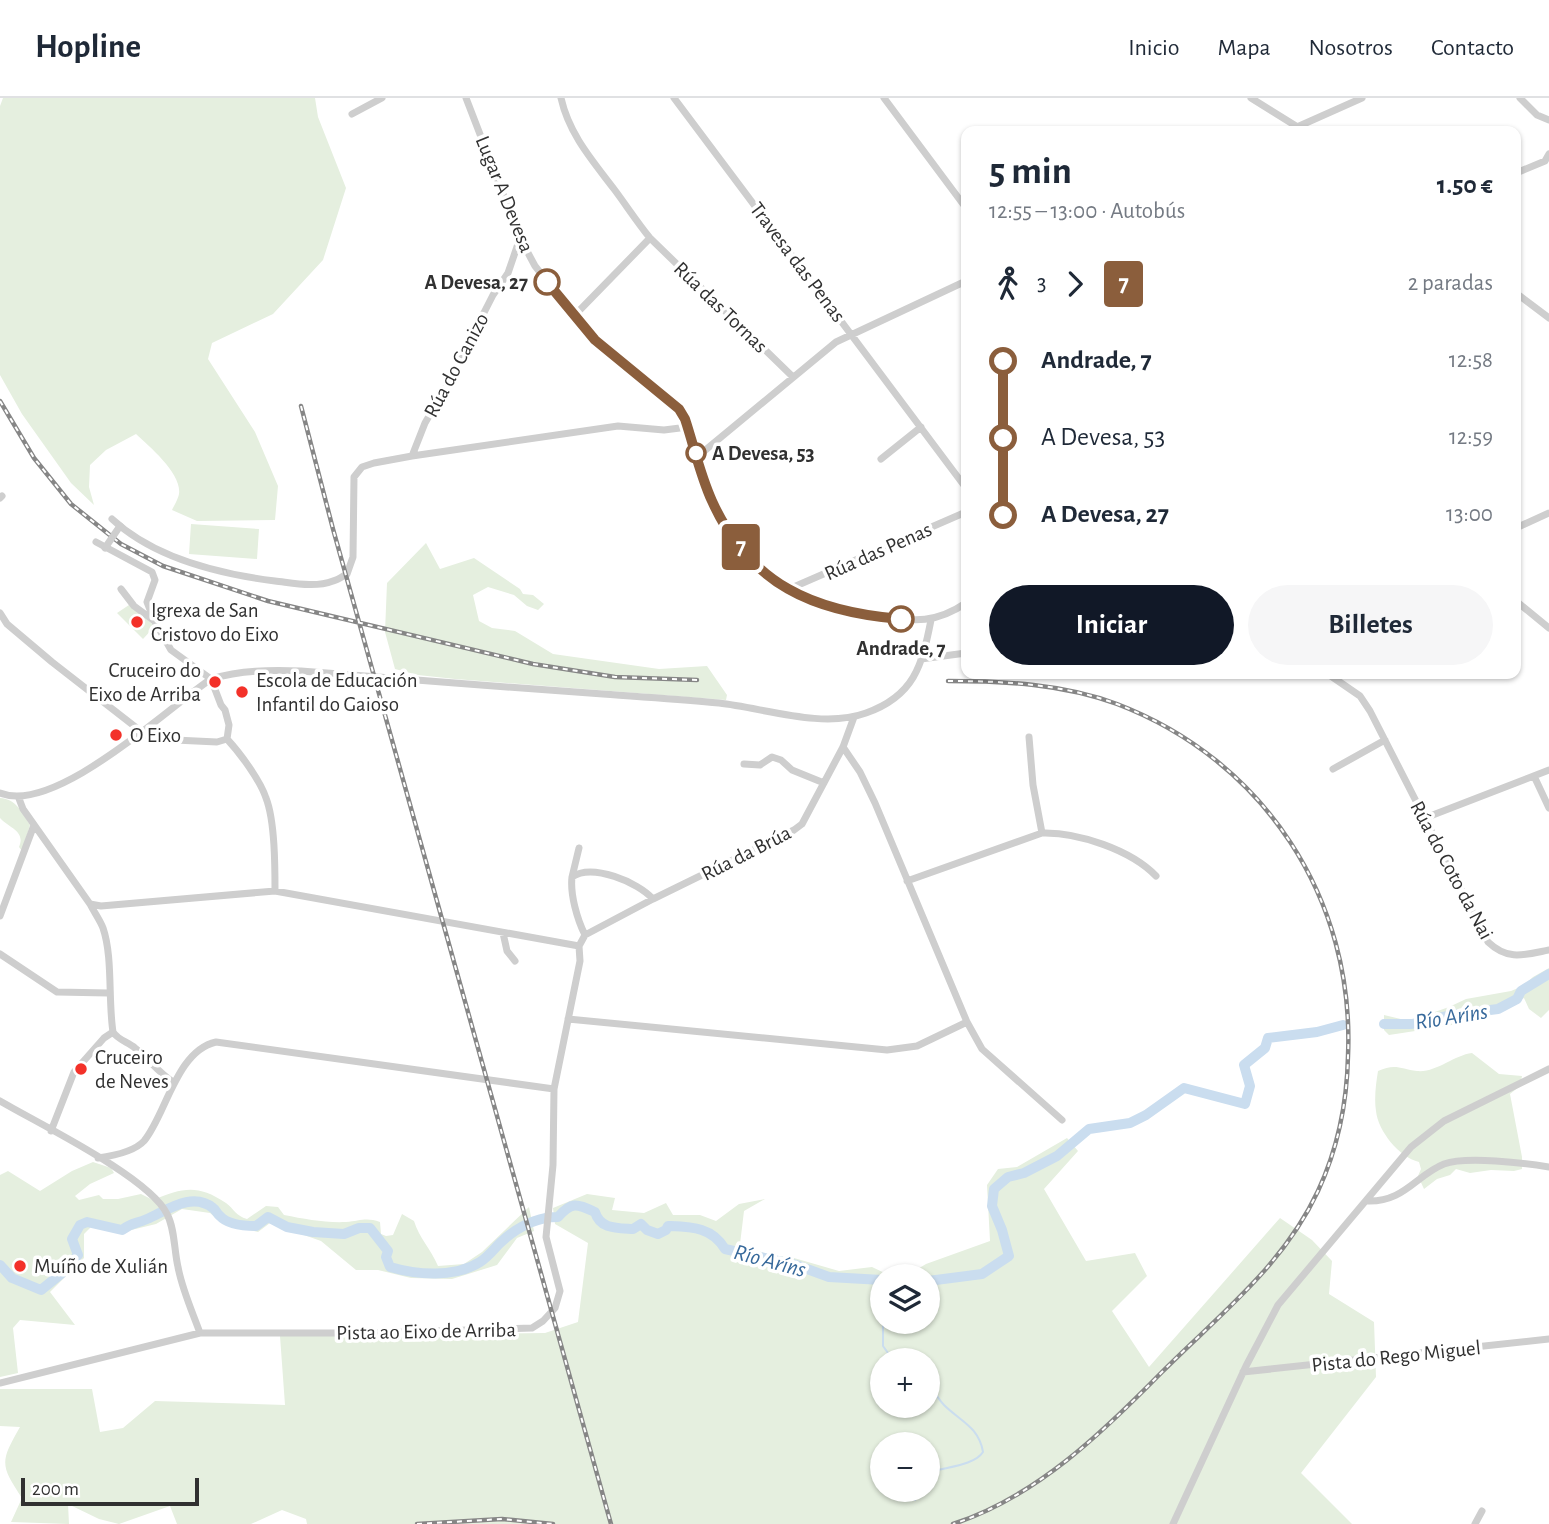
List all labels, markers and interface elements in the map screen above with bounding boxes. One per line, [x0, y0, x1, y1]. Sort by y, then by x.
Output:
text: Hopline [35, 31, 141, 64]
text: Inicio [1128, 36, 1179, 60]
text: Mapa [1217, 36, 1271, 60]
text: Nosotros [1309, 36, 1393, 60]
text: Contacto [1431, 36, 1514, 60]
street label: Lugar A Devesa [472, 133, 538, 256]
text: 5 min [989, 153, 1072, 191]
text: 1.50 € [1437, 172, 1493, 198]
street label: Travesa das Penas [746, 198, 849, 326]
text: 12:55 – 13:00 · Autobús [989, 200, 1185, 223]
street label: Rúa das Tornas [670, 258, 771, 357]
icon: walk [989, 265, 1027, 303]
icon: forward [1056, 265, 1094, 303]
marker: A Devesa, 27 [534, 269, 560, 295]
place label: A Devesa, 27 [425, 272, 528, 293]
text: 3 [1037, 272, 1046, 295]
text: 7 [1118, 272, 1129, 296]
text: 2 paradas [1408, 272, 1493, 295]
street label: Rúa do Canizo [420, 310, 493, 421]
text: Andrade, 7 [1041, 347, 1152, 373]
text: 12:58 [1449, 349, 1493, 372]
text: A Devesa, 53 [1041, 424, 1165, 450]
text: 12:59 [1449, 426, 1493, 449]
marker: A Devesa, 53 [686, 443, 706, 463]
place label: A Devesa, 53 [712, 443, 815, 464]
text: A Devesa, 27 [1041, 501, 1169, 527]
text: 13:00 [1446, 503, 1493, 526]
street label: Rúa das Penas [821, 518, 935, 584]
line badge: 7 [718, 524, 764, 570]
text: 7 [736, 535, 746, 559]
button: Iniciar [989, 585, 1234, 665]
button: Billetes [1248, 585, 1493, 665]
place label: Igrexa de San Cristovo do Eixo [151, 600, 279, 645]
marker: Andrade, 7 [888, 606, 914, 632]
marker: Igrexa de San Cristovo do Eixo [129, 614, 145, 630]
place label: Andrade, 7 [856, 638, 946, 659]
place label: Cruceiro do Eixo de Arriba [88, 660, 201, 705]
place label: Escola de Educación Infantil do Gaioso [256, 670, 417, 715]
marker: Cruceiro do Eixo de Arriba [207, 674, 223, 690]
marker: Escola de Educación Infantil do Gaioso [234, 684, 250, 700]
place label: O Eixo [130, 725, 181, 746]
marker: O Eixo [108, 727, 124, 743]
street label: Rúa do Coto da Nai [1406, 798, 1497, 943]
street label: Rúa da Brúa [698, 822, 795, 885]
water label: Río Aríns [1413, 1000, 1489, 1035]
place label: Cruceiro de Neves [95, 1047, 169, 1092]
marker: Cruceiro de Neves [73, 1061, 89, 1077]
water label: Río Aríns [731, 1241, 808, 1282]
place label: Muíño de Xulián [34, 1256, 168, 1277]
marker: Muíño de Xulián [12, 1258, 28, 1274]
map controls [870, 1264, 940, 1502]
button: layers [870, 1264, 940, 1334]
street label: Pista ao Eixo de Arriba [336, 1319, 516, 1344]
street label: Pista do Rego Miguel [1310, 1337, 1482, 1376]
button: + [870, 1348, 940, 1418]
button: − [870, 1432, 940, 1502]
scale bar [21, 1475, 200, 1507]
text: 200 m [32, 1480, 79, 1499]

